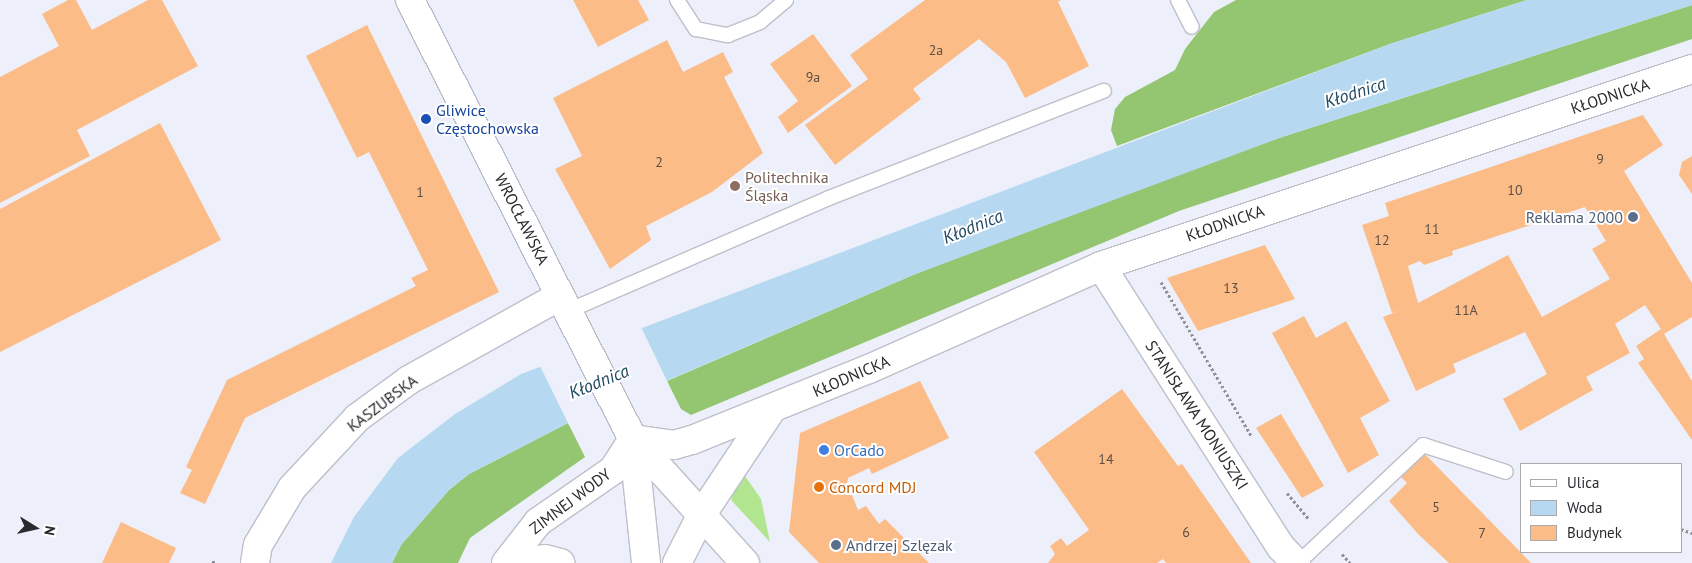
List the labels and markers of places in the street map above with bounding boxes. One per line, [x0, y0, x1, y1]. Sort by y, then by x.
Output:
place label: Gliwice Częstochowska [436, 100, 539, 138]
marker: Gliwice Częstochowska [420, 113, 432, 125]
place label: Politechnika Śląska [745, 167, 829, 205]
marker: Politechnika Śląska [729, 180, 741, 192]
place label: Reklama 2000 [1526, 207, 1623, 227]
marker: Reklama 2000 [1627, 211, 1639, 223]
place label: OrCado [834, 440, 884, 460]
marker: OrCado [818, 444, 830, 456]
place label: Concord MDJ [829, 477, 916, 497]
marker: Concord MDJ [813, 481, 825, 493]
place label: Andrzej Szlęzak [846, 535, 953, 555]
marker: Andrzej Szlęzak [830, 539, 842, 551]

